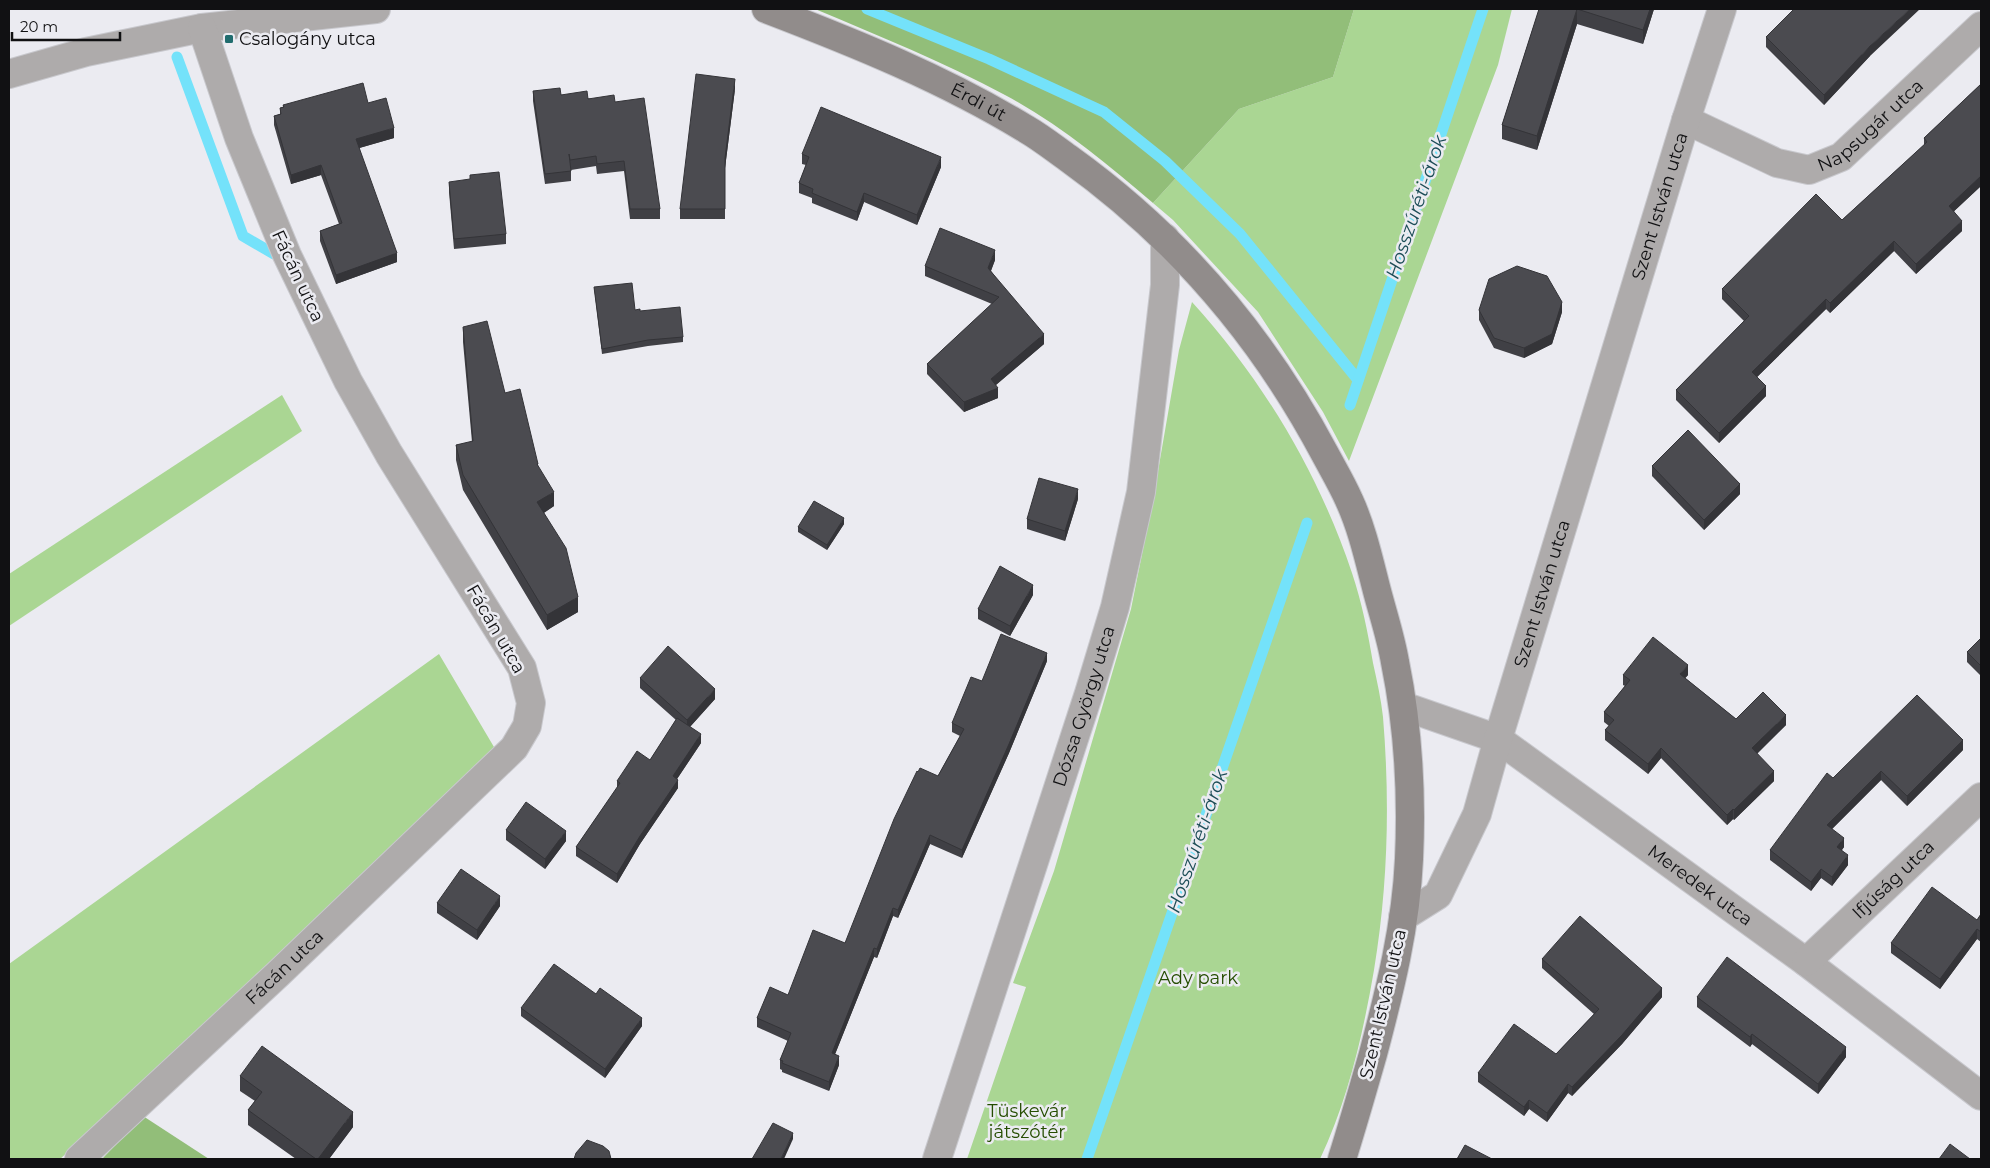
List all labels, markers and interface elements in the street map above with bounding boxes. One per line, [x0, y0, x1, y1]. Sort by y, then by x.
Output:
scale bar [12, 10, 120, 42]
text: 20 m [20, 17, 58, 36]
place label: Csalogány utca [239, 28, 376, 50]
marker: Csalogány utca [223, 33, 235, 45]
street label: Napsugár utca [1814, 75, 1928, 176]
street label: Érdi út [947, 78, 1010, 126]
street label: Szent István utca [1627, 130, 1693, 283]
water label: Hosszúréti-árok [1381, 131, 1452, 282]
street label: Fácán utca [267, 226, 329, 326]
street label: Szent István utca [1509, 517, 1575, 670]
street label: Fácán utca [462, 581, 530, 677]
street label: Dózsa György utca [1048, 623, 1120, 790]
water label: Hosszúréti-árok [1162, 765, 1233, 916]
street label: Ifjúság utca [1848, 836, 1939, 924]
street label: Meredek utca [1643, 840, 1757, 931]
street label: Fácán utca [241, 925, 328, 1009]
street label: Szent István utca [1355, 927, 1411, 1081]
park label: Ady park [1158, 967, 1238, 989]
park label: Tüskevár játszótér [986, 1100, 1067, 1143]

